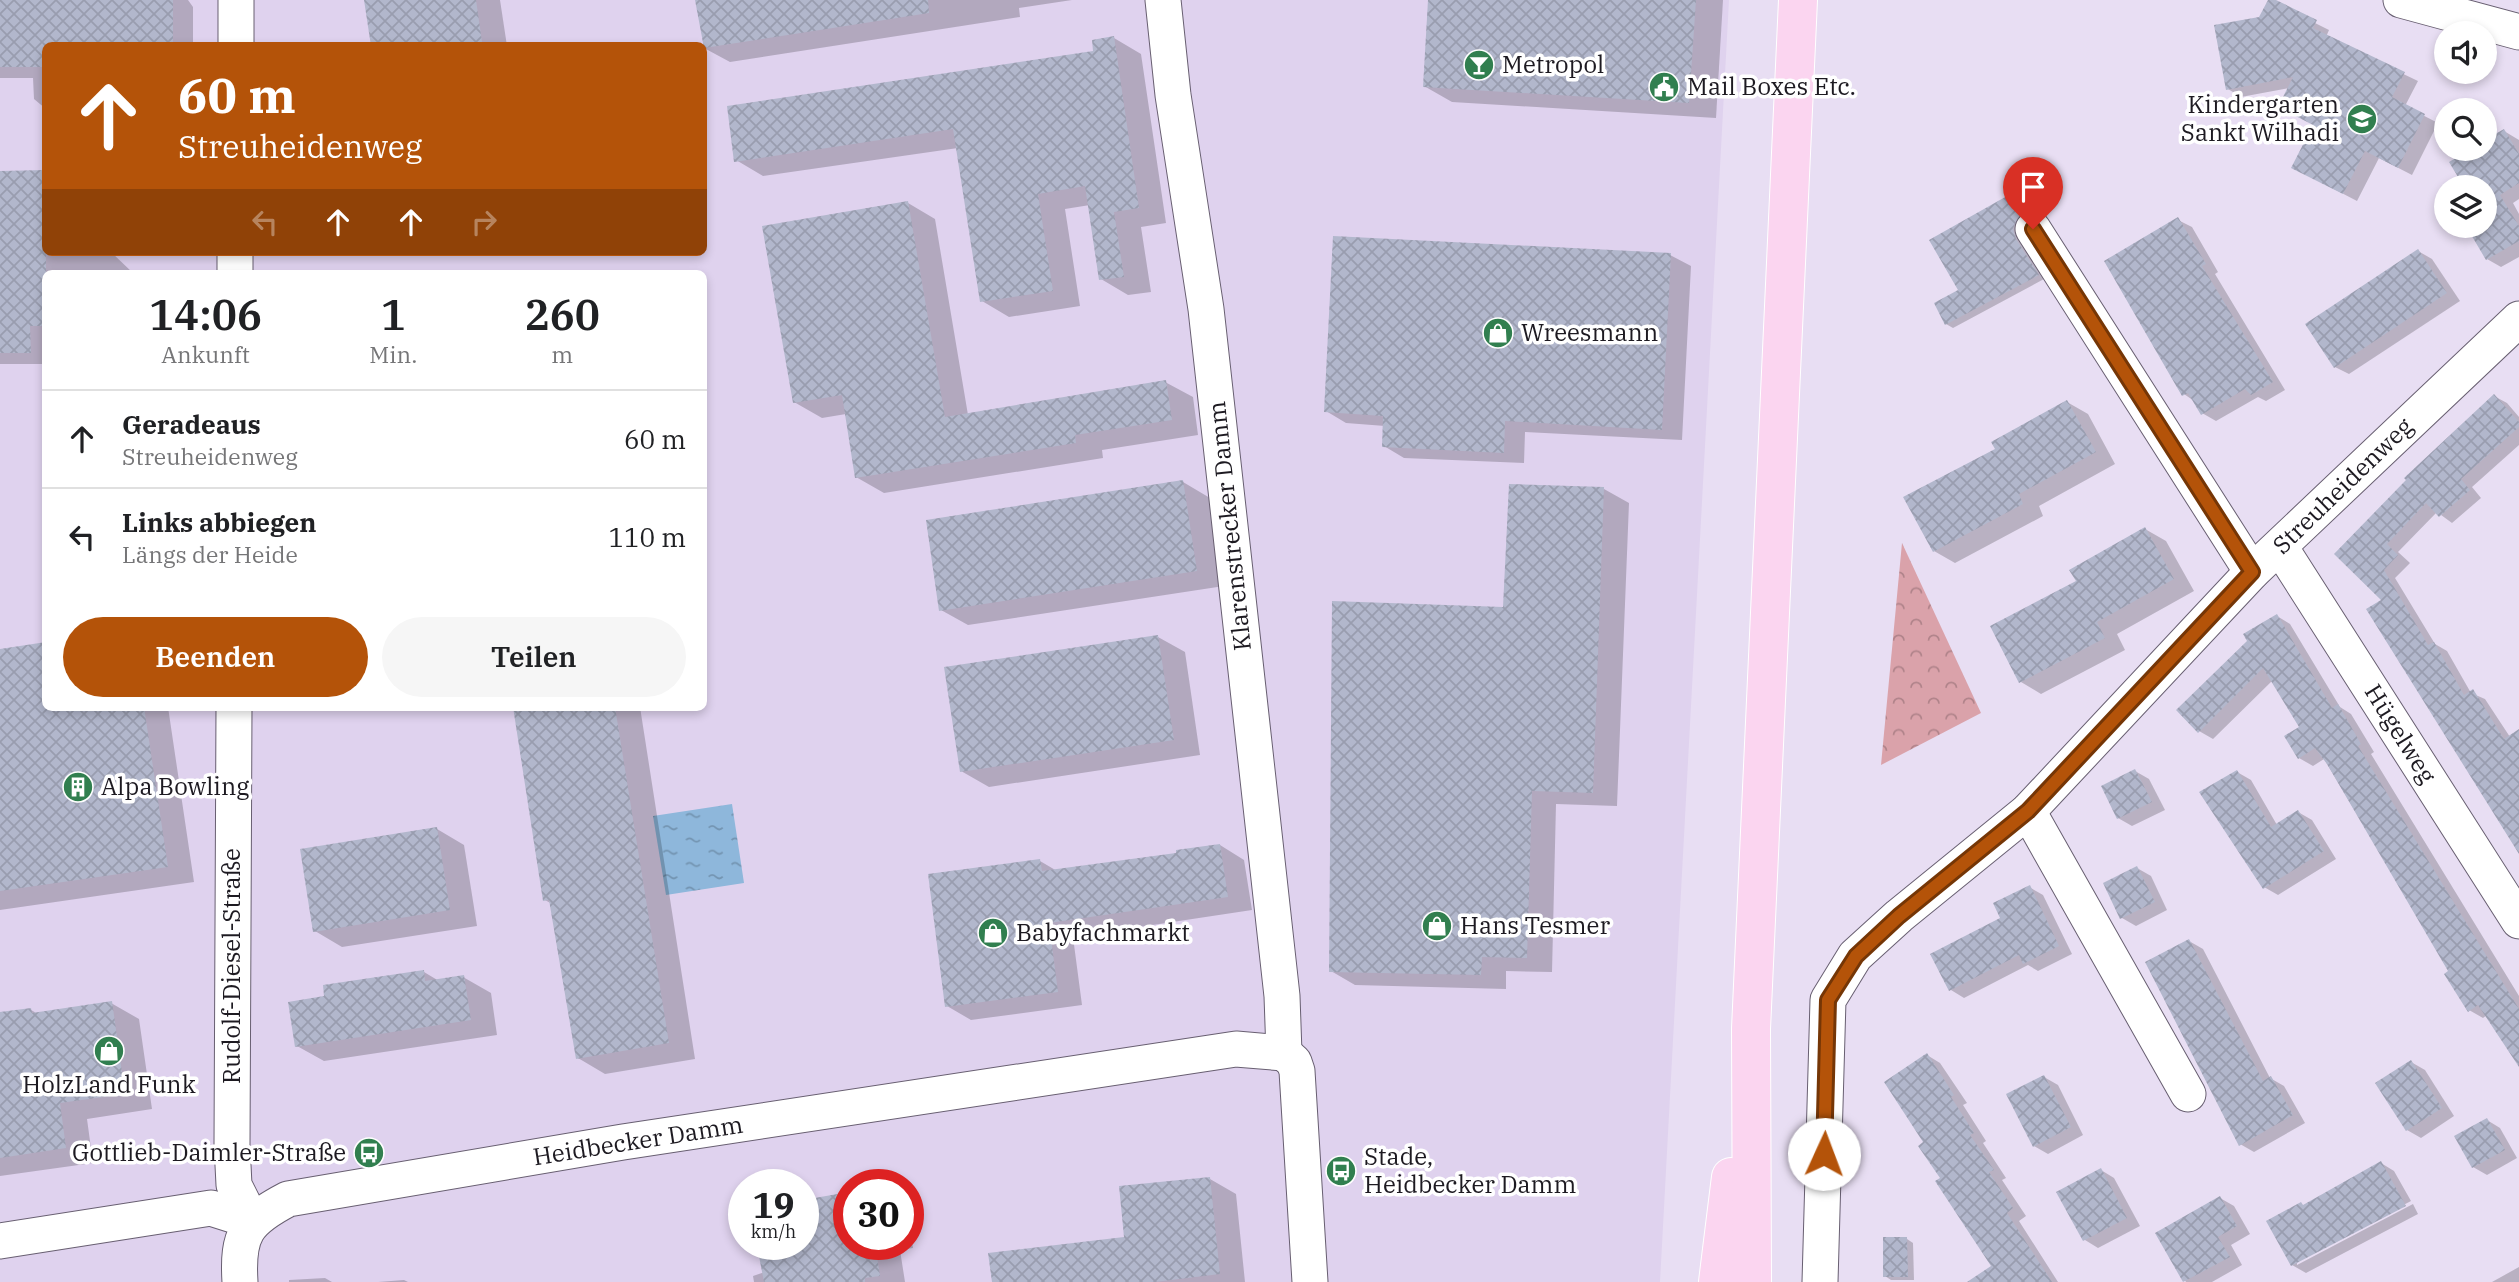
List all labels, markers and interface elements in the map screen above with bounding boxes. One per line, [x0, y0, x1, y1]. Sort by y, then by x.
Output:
map controls [2434, 21, 2497, 238]
button: sound [2434, 21, 2497, 84]
bar icon: Metropol [1462, 48, 1496, 82]
place label: Metropol [1502, 48, 1604, 80]
text: 60 m [178, 63, 296, 126]
icon: ahead [63, 70, 154, 161]
public building icon: Mail Boxes Etc. [1647, 70, 1681, 104]
place label: Mail Boxes Etc. [1687, 70, 1856, 102]
place label: Kindergarten Sankt Wilhadi [2181, 88, 2339, 148]
button: search [2434, 98, 2497, 161]
school or university icon: Kindergarten Sankt Wilhadi [2345, 102, 2379, 136]
text: Streuheidenweg [178, 125, 422, 167]
pin [2003, 157, 2063, 229]
icon: arrive [2014, 168, 2052, 206]
button: layers [2434, 175, 2497, 238]
icon: left [246, 203, 284, 241]
icon: ahead [319, 203, 357, 241]
icon: ahead [392, 203, 430, 241]
icon: right [465, 203, 503, 241]
text: 14:06 [149, 287, 262, 342]
text: 1 [381, 287, 406, 342]
text: 260 [524, 287, 600, 342]
shop icon: Wreesmann [1481, 316, 1515, 350]
place label: Wreesmann [1521, 316, 1658, 348]
text: Ankunft [161, 339, 250, 369]
text: Min. [369, 339, 418, 369]
text: m [551, 339, 573, 369]
street label: Klarenstrecker Damm [1200, 400, 1258, 652]
text: Geradeaus [122, 407, 261, 441]
street label: Streuheidenweg [2265, 410, 2419, 560]
icon: ahead [63, 420, 101, 458]
text: 60 m [624, 422, 686, 456]
text: Streuheidenweg [122, 441, 298, 471]
text: Links abbiegen [122, 505, 317, 539]
icon: left [63, 518, 101, 556]
text: 110 m [608, 520, 686, 554]
text: Längs der Heide [122, 539, 298, 569]
button: Beenden [63, 617, 368, 697]
button: Teilen [382, 617, 686, 697]
street label: Hügelweg [2358, 678, 2444, 789]
building icon: Alpa Bowling [61, 770, 95, 804]
place label: Alpa Bowling [101, 770, 249, 802]
street label: Rudolf-Diesel-Straße [215, 848, 247, 1084]
shop icon: Hans Tesmer [1420, 909, 1454, 943]
place label: Hans Tesmer [1460, 909, 1610, 941]
shop icon: Babyfachmarkt [976, 916, 1010, 950]
place label: Babyfachmarkt [1016, 916, 1190, 948]
shop icon: HolzLand Funk [92, 1034, 126, 1068]
place label: HolzLand Funk [22, 1068, 196, 1100]
street label: Heidbecker Damm [531, 1108, 745, 1172]
position arrow [1787, 1117, 1861, 1191]
place label: Gottlieb-Daimler-Straße [72, 1136, 346, 1168]
bus stop icon: Gottlieb-Daimler-Straße [352, 1136, 386, 1170]
place label: Stade, Heidbecker Damm [1364, 1140, 1576, 1200]
bus stop icon: Stade, Heidbecker Damm [1324, 1154, 1358, 1188]
speed limit sign: 30 [833, 1169, 924, 1260]
text: 19 [752, 1182, 795, 1228]
text: km/h [751, 1220, 796, 1243]

